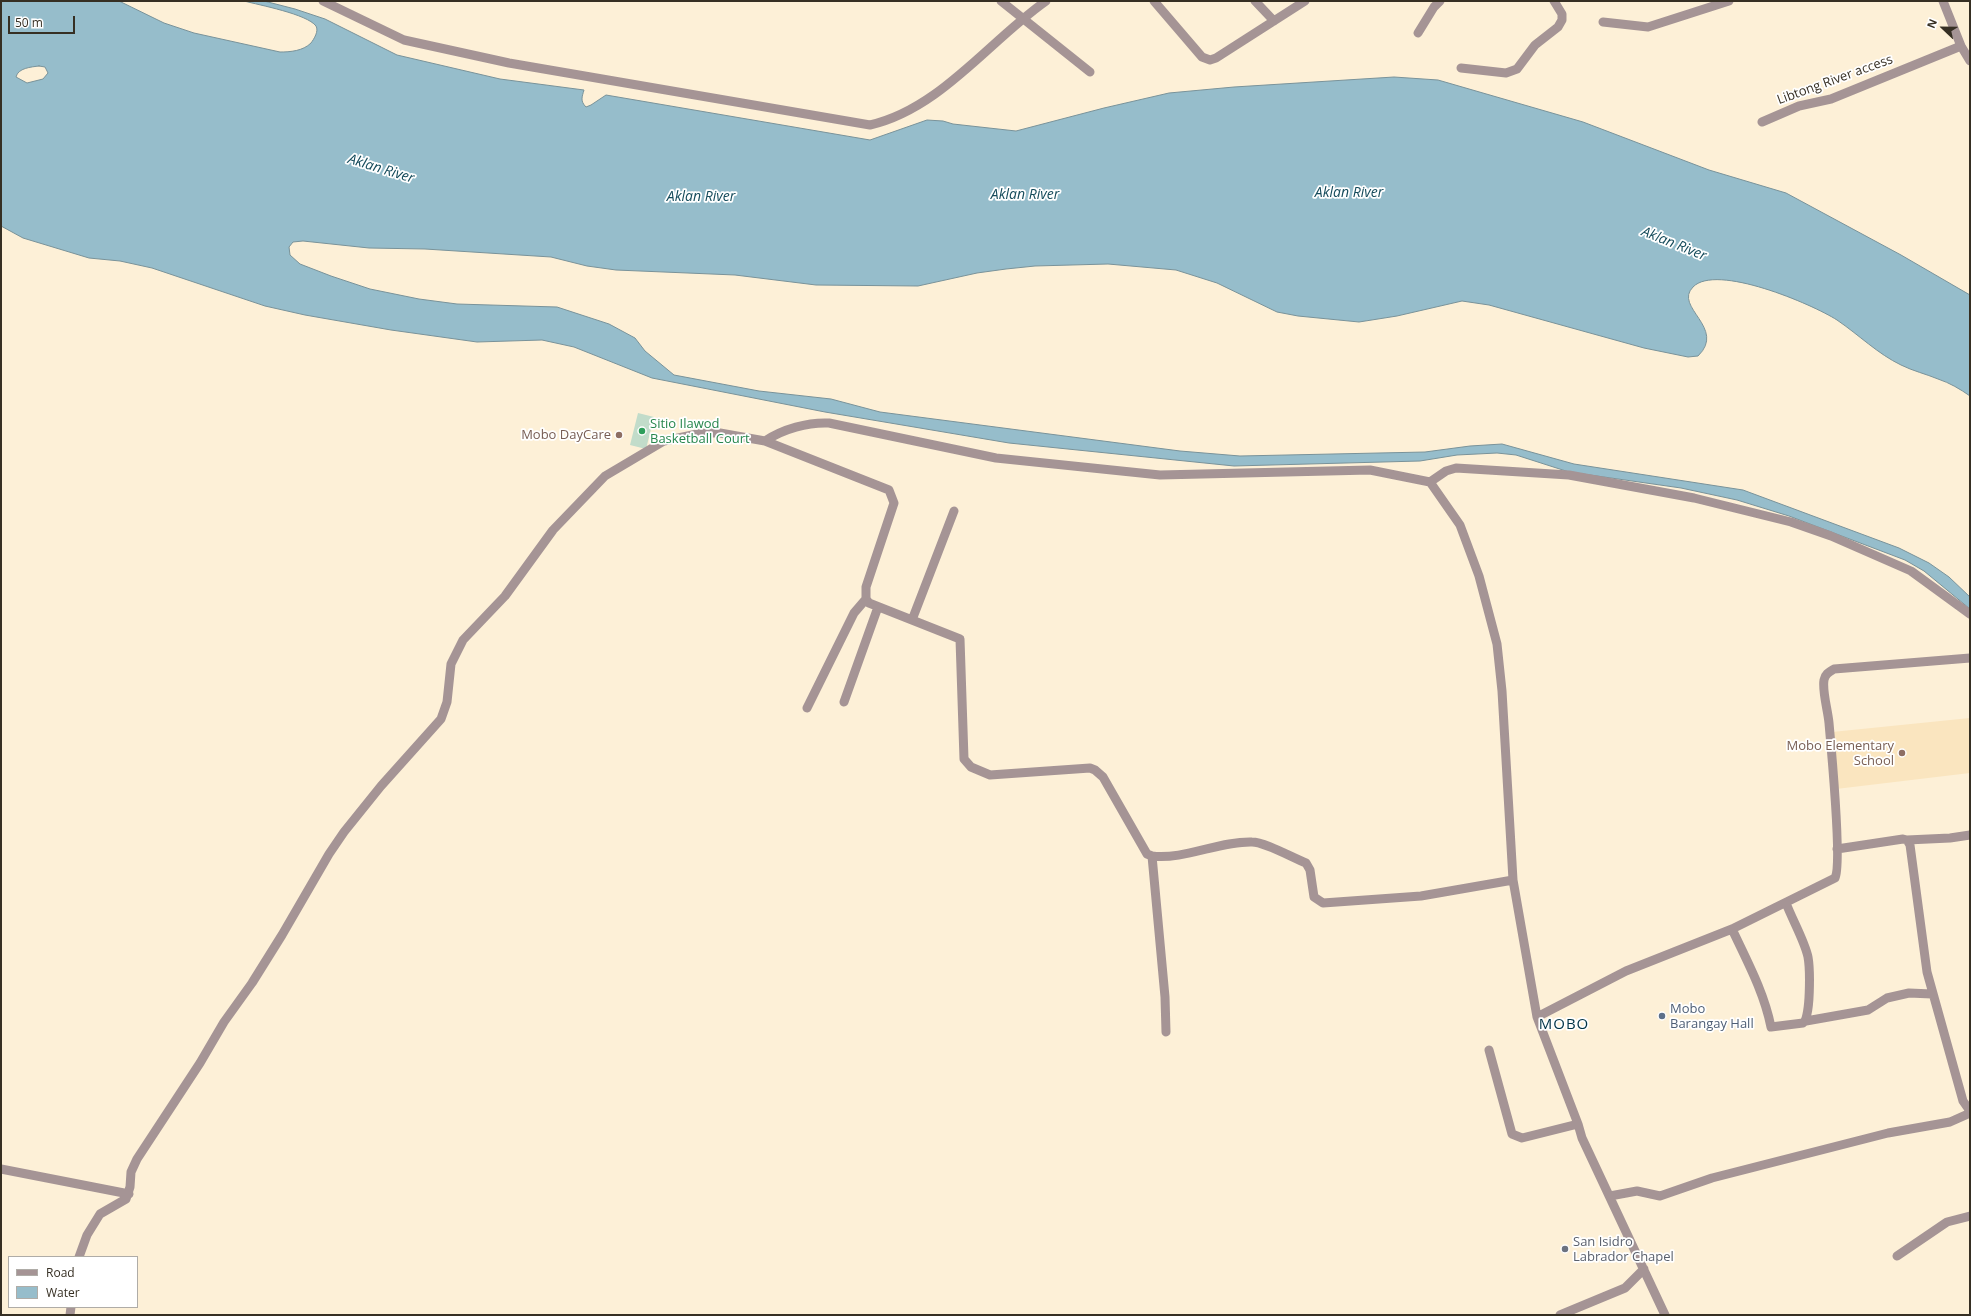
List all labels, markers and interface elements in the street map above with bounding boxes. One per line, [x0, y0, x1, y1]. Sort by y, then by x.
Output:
scale bar [10, 8, 77, 34]
north arrow [1923, 8, 1963, 48]
text: 50 m [15, 14, 43, 31]
text: N [1923, 16, 1940, 30]
street label: Libtong River access [1775, 52, 1895, 108]
water label: Aklan River [346, 151, 416, 187]
water label: Aklan River [1315, 185, 1383, 201]
water label: Aklan River [991, 187, 1059, 203]
water label: Aklan River [667, 189, 735, 205]
water label: Aklan River [1639, 223, 1709, 265]
place label: Sitio Ilawod Basketball Court [650, 416, 750, 447]
marker: Sitio Ilawod Basketball Court [637, 426, 647, 436]
place label: Mobo DayCare [521, 427, 611, 443]
marker: Mobo DayCare [614, 430, 624, 440]
place label: Mobo Elementary School [1787, 738, 1894, 769]
marker: Mobo Elementary School [1897, 748, 1907, 758]
place label: Mobo Barangay Hall [1670, 1001, 1754, 1032]
marker: Mobo Barangay Hall [1657, 1011, 1667, 1021]
district label: MOBO [1539, 1016, 1589, 1034]
place label: San Isidro Labrador Chapel [1573, 1234, 1674, 1265]
marker: San Isidro Labrador Chapel [1560, 1244, 1570, 1254]
legend [8, 1256, 138, 1308]
text: Road [46, 1264, 75, 1281]
text: Water [46, 1284, 80, 1301]

